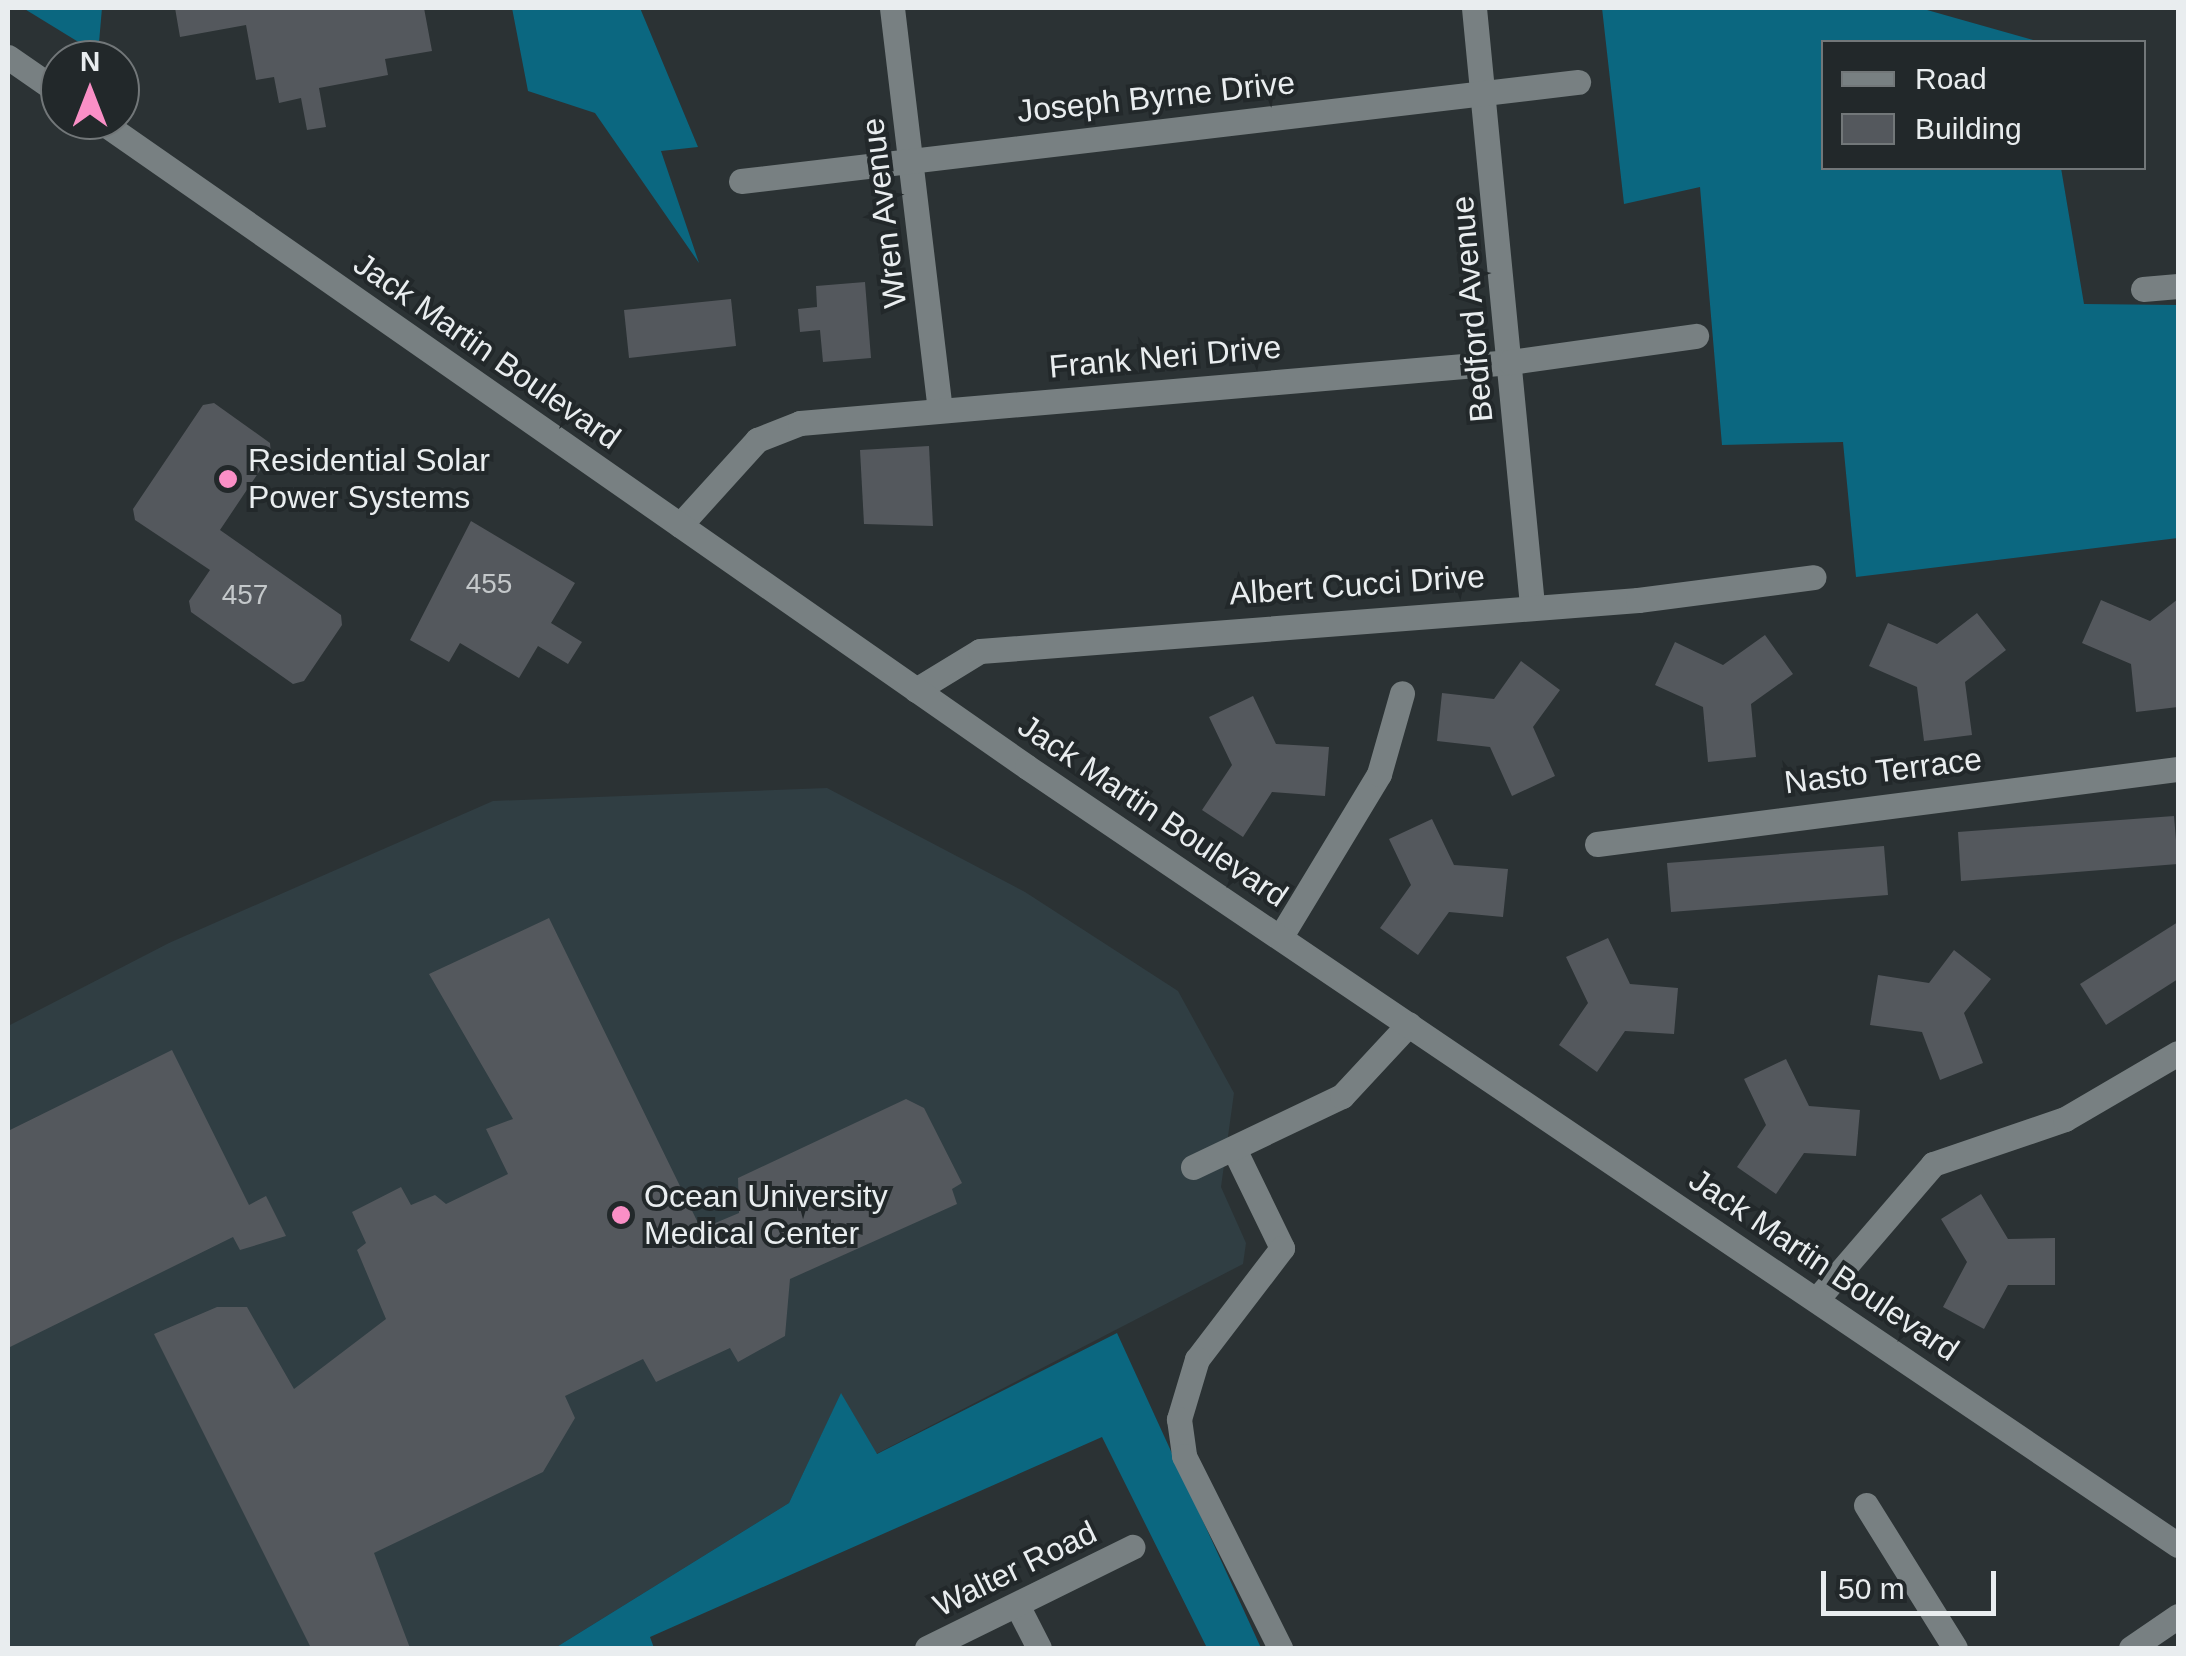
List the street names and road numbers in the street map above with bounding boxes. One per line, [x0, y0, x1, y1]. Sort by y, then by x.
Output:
street label: Joseph Byrne Drive [1015, 63, 1297, 131]
street label: Wren Avenue [853, 115, 915, 311]
street label: Bedford Avenue [1443, 193, 1501, 425]
street label: Jack Martin Boulevard [346, 244, 628, 458]
street label: Frank Neri Drive [1047, 328, 1283, 386]
street label: Albert Cucci Drive [1228, 557, 1486, 613]
street label: Jack Martin Boulevard [1011, 707, 1295, 915]
street label: Nasto Terrace [1782, 740, 1984, 802]
street label: Jack Martin Boulevard [1682, 1161, 1966, 1369]
street label: Walter Road [927, 1513, 1103, 1625]

